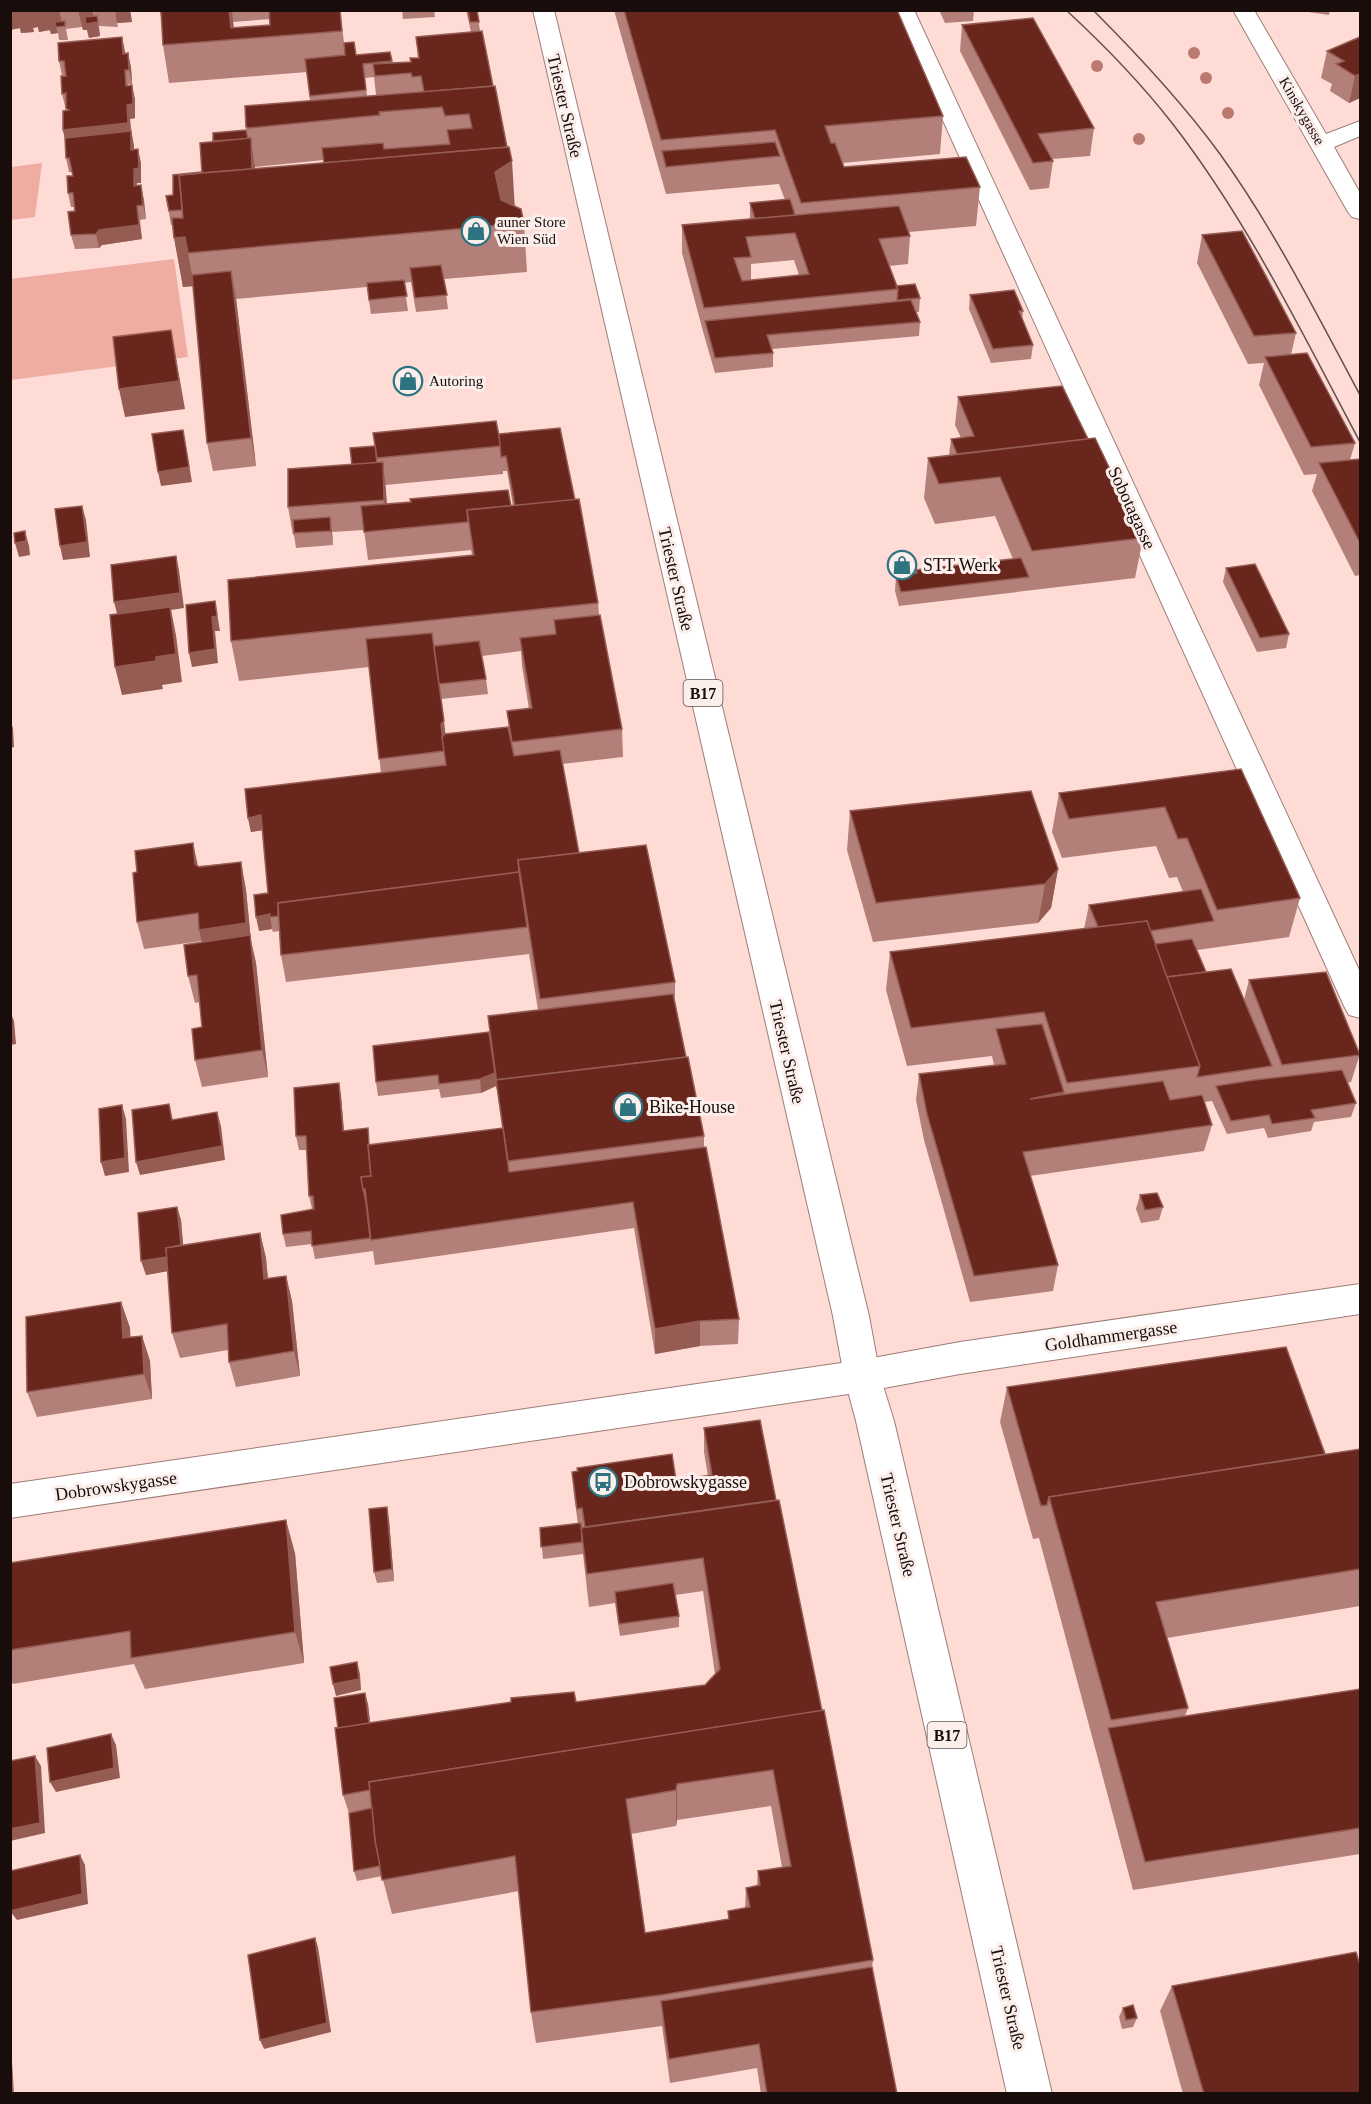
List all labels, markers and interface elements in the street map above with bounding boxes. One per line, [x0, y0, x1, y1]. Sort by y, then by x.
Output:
street label: Triester Straße [543, 52, 587, 160]
street label: Kinskygasse [1276, 74, 1328, 148]
place label: auner Store Wien Süd [497, 214, 566, 247]
shop icon: auner Store Wien Süd [460, 215, 492, 247]
shop icon: Autoring [392, 365, 424, 397]
place label: Autoring [429, 373, 484, 389]
street label: Sobotagasse [1104, 463, 1160, 553]
street label: Triester Straße [654, 525, 698, 633]
shop icon: STT Werk [886, 549, 918, 581]
place label: STT Werk [923, 555, 997, 575]
road number: B17 [684, 680, 722, 706]
street label: Triester Straße [765, 998, 809, 1106]
shop icon: Bike-House [612, 1091, 644, 1123]
place label: Bike-House [649, 1097, 735, 1117]
street label: Goldhammergasse [1043, 1317, 1179, 1355]
bus stop icon: Dobrowskygasse [587, 1466, 619, 1498]
street label: Dobrowskygasse [54, 1468, 178, 1504]
street label: Triester Straße [876, 1471, 920, 1579]
place label: Dobrowskygasse [624, 1472, 747, 1492]
road number: B17 [928, 1722, 966, 1748]
street label: Triester Straße [986, 1944, 1030, 2052]

